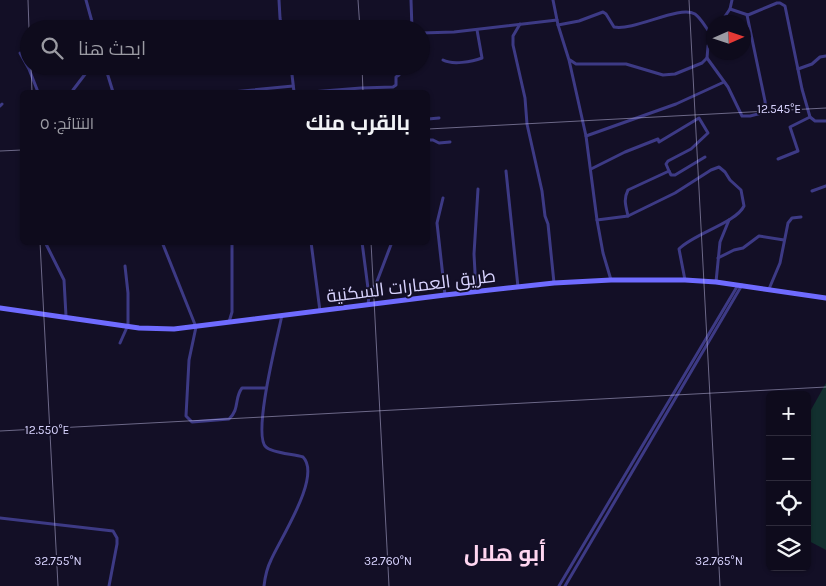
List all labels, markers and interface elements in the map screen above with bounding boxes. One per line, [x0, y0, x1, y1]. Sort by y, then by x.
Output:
north arrow [706, 15, 751, 60]
search box [20, 20, 430, 75]
icon: search [38, 34, 66, 62]
text: ابحث هنا [78, 38, 146, 60]
text: 12.545°E [757, 102, 801, 116]
text: بالقرب منك [306, 111, 410, 135]
text: النتائج: 0 [40, 114, 94, 133]
street label: طريق العمارات السكنية [325, 265, 497, 308]
map controls [766, 391, 811, 571]
button: + [766, 391, 811, 436]
text: 12.550°E [25, 423, 69, 437]
button: − [766, 436, 811, 481]
button: locate [766, 481, 811, 526]
button: layers [766, 526, 811, 571]
district label: أبو هلال [464, 539, 546, 567]
text: 32.755°N [34, 554, 82, 568]
text: 32.760°N [364, 554, 412, 568]
text: 32.765°N [695, 554, 743, 568]

